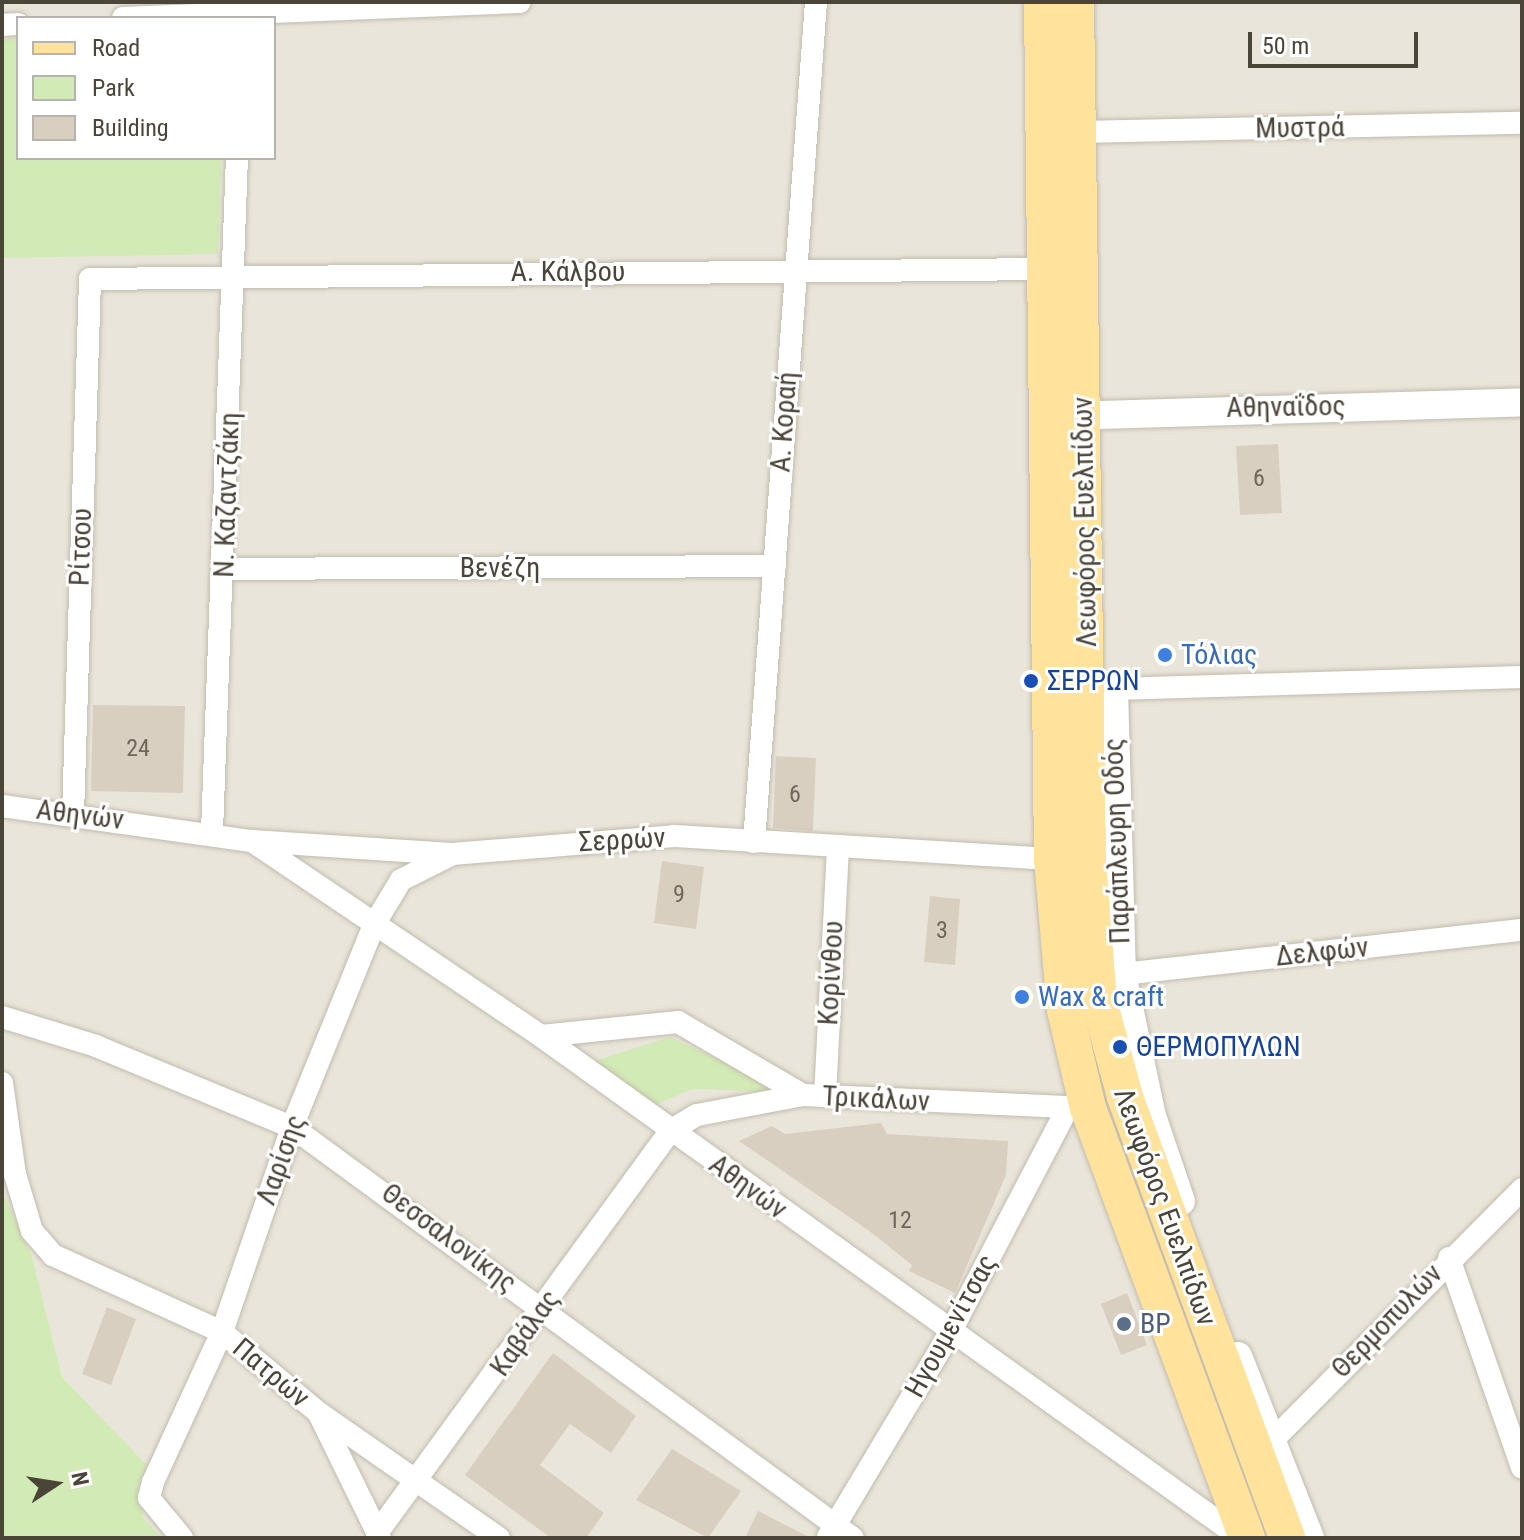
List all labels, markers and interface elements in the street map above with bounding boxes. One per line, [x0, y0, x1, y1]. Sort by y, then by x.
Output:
legend [16, 16, 276, 160]
scale bar [1252, 16, 1422, 66]
text: 50 m [1262, 32, 1309, 60]
text: Road [92, 34, 140, 62]
text: Park [92, 74, 135, 102]
street label: Μυστρά [1255, 110, 1345, 146]
text: Building [92, 114, 169, 142]
street label: A. Κάλβου [511, 255, 625, 289]
street label: Α. Κοραή [764, 371, 804, 473]
street label: Αθηναΐδος [1226, 389, 1346, 425]
street label: Λεωφόρος Ευελπίδων [1066, 396, 1104, 648]
street label: Ν. Καζαντζάκη [207, 412, 247, 578]
house number: 6 [1253, 465, 1265, 493]
street label: Ρίτσου [63, 507, 99, 587]
street label: Βενέζη [460, 551, 540, 585]
place label: Τόλιας [1181, 638, 1257, 672]
marker: Τόλιας [1156, 646, 1174, 664]
place label: ΣΕΡΡΩΝ [1047, 664, 1140, 698]
marker: ΣΕΡΡΩΝ [1022, 672, 1040, 690]
house number: 24 [126, 735, 150, 763]
street label: Παράπλευρη Οδός [1097, 737, 1137, 945]
house number: 6 [789, 781, 801, 809]
street label: Αθηνών [34, 793, 126, 837]
street label: Σερρών [578, 821, 666, 859]
house number: 9 [673, 881, 685, 909]
house number: 3 [936, 917, 948, 945]
street label: Κορίνθου [811, 920, 851, 1026]
street label: Δελφών [1274, 930, 1370, 974]
place label: Wax & craft [1038, 980, 1164, 1014]
marker: Wax & craft [1013, 988, 1031, 1006]
place label: ΘΕΡΜΟΠΥΛΩΝ [1136, 1030, 1300, 1064]
marker: ΘΕΡΜΟΠΥΛΩΝ [1111, 1038, 1129, 1056]
street label: Τρικάλων [821, 1079, 931, 1119]
street label: Λεωφόρος Ευελπίδων [1106, 1084, 1224, 1330]
street label: Λαρίσης [249, 1110, 313, 1210]
street label: Αθηνών [703, 1148, 793, 1226]
street label: Θεσσαλονίκης [375, 1176, 523, 1300]
house number: 12 [888, 1207, 912, 1235]
street label: Ηγουμενίτσας [898, 1249, 1004, 1403]
street label: Θερμοπυλών [1324, 1257, 1450, 1385]
street label: Καβάλας [483, 1283, 567, 1383]
place label: BP [1140, 1307, 1171, 1341]
marker: BP [1115, 1315, 1133, 1333]
street label: Πατρών [226, 1331, 316, 1415]
north arrow [16, 1444, 96, 1524]
text: N [66, 1470, 94, 1488]

